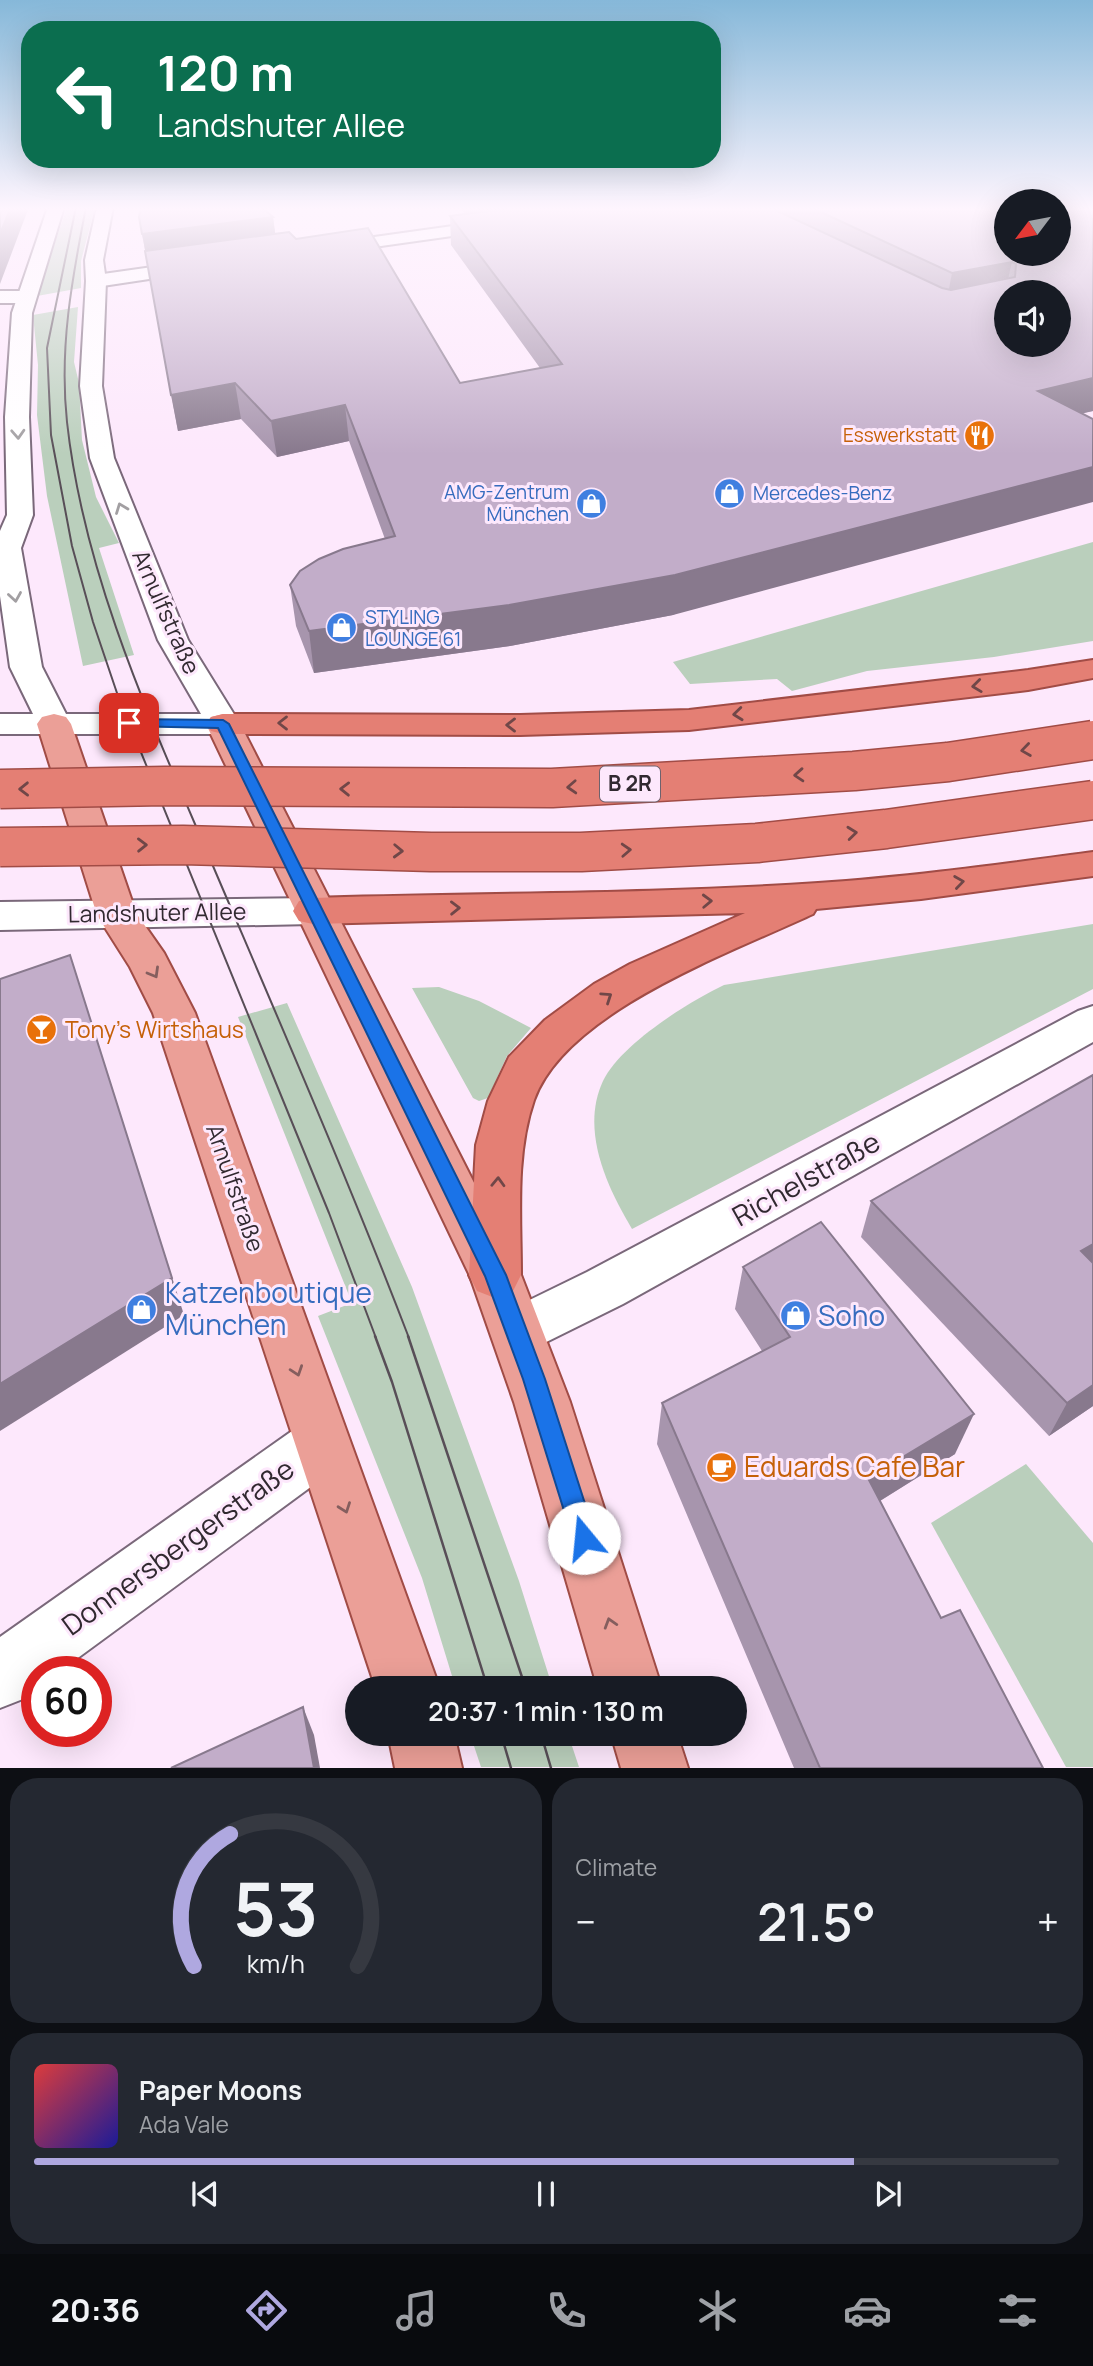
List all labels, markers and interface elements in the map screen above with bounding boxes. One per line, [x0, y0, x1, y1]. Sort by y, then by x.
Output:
text: 120 m [157, 39, 294, 106]
icon: left [42, 49, 133, 140]
text: Landshuter Allee [157, 103, 405, 147]
north arrow [994, 189, 1071, 266]
map controls [994, 189, 1071, 357]
button: sound [994, 280, 1071, 357]
restaurant icon: Esswerkstatt [963, 418, 997, 452]
place label: Esswerkstatt [843, 422, 957, 448]
one-way arrow [10, 429, 25, 440]
shop icon: Mercedes-Benz [713, 476, 747, 510]
place label: AMG-Zentrum München [444, 479, 569, 527]
place label: Mercedes-Benz [753, 480, 892, 506]
shop icon: AMG-Zentrum München [575, 486, 609, 520]
one-way arrow [116, 502, 130, 514]
street label: Arnulfstraße [125, 544, 209, 679]
one-way arrow [7, 591, 22, 603]
place label: STYLING LOUNGE 61 [365, 604, 461, 652]
shop icon: STYLING LOUNGE 61 [325, 611, 359, 645]
one-way arrow [971, 679, 983, 694]
pin [99, 693, 159, 753]
icon: arrive [110, 704, 148, 742]
one-way arrow [732, 707, 744, 722]
one-way arrow [277, 715, 288, 731]
one-way arrow [505, 717, 515, 733]
one-way arrow [1020, 742, 1031, 757]
road number: B 2R [600, 766, 660, 802]
one-way arrow [794, 767, 805, 782]
one-way arrow [567, 780, 578, 795]
one-way arrow [18, 781, 28, 797]
one-way arrow [339, 781, 350, 796]
one-way arrow [847, 826, 858, 841]
one-way arrow [137, 837, 147, 853]
one-way arrow [620, 842, 631, 857]
one-way arrow [393, 843, 404, 858]
one-way arrow [953, 874, 964, 889]
one-way arrow [702, 893, 713, 908]
street label: Landshuter Allee [68, 894, 246, 930]
one-way arrow [450, 900, 461, 916]
one-way arrow [146, 965, 159, 978]
one-way arrow [599, 993, 612, 1005]
bar icon: Tony's Wirtshaus [25, 1013, 59, 1047]
place label: Tony's Wirtshaus [65, 1013, 244, 1045]
street label: Arnulfstraße [199, 1120, 273, 1256]
street label: Richelstraße [725, 1122, 886, 1234]
one-way arrow [490, 1176, 505, 1187]
place label: Katzenboutique München [165, 1273, 372, 1343]
shop icon: Katzenboutique München [125, 1292, 159, 1326]
place label: Soho [818, 1296, 885, 1334]
shop icon: Soho [778, 1299, 812, 1333]
one-way arrow [289, 1364, 303, 1376]
place label: Eduards Cafe Bar [744, 1447, 965, 1485]
street label: Donnersbergerstraße [54, 1449, 301, 1643]
cafe icon: Eduards Cafe Bar [704, 1450, 738, 1484]
one-way arrow [337, 1501, 351, 1513]
position arrow [547, 1501, 621, 1575]
one-way arrow [604, 1618, 619, 1630]
speed limit sign: 60 [21, 1656, 112, 1747]
text: 20:37 · 1 min · 130 m [428, 1693, 664, 1729]
text: Climate [576, 1851, 657, 1883]
text: 53 [233, 1859, 318, 1959]
text: 21.5° [757, 1886, 876, 1957]
text: − [576, 1895, 596, 1947]
text: + [1037, 1895, 1059, 1947]
text: km/h [247, 1946, 305, 1981]
text: Paper Moons [139, 2072, 302, 2108]
text: Ada Vale [139, 2108, 229, 2140]
icon: previous [186, 2175, 224, 2213]
icon: pause [527, 2175, 565, 2213]
icon: next [869, 2175, 907, 2213]
icon: directions [242, 2286, 291, 2335]
icon: music [392, 2286, 441, 2335]
icon: phone [542, 2286, 591, 2335]
icon: climate [693, 2286, 742, 2335]
icon: car [843, 2286, 892, 2335]
icon: filters [993, 2286, 1042, 2335]
text: 20:36 [51, 2288, 140, 2332]

